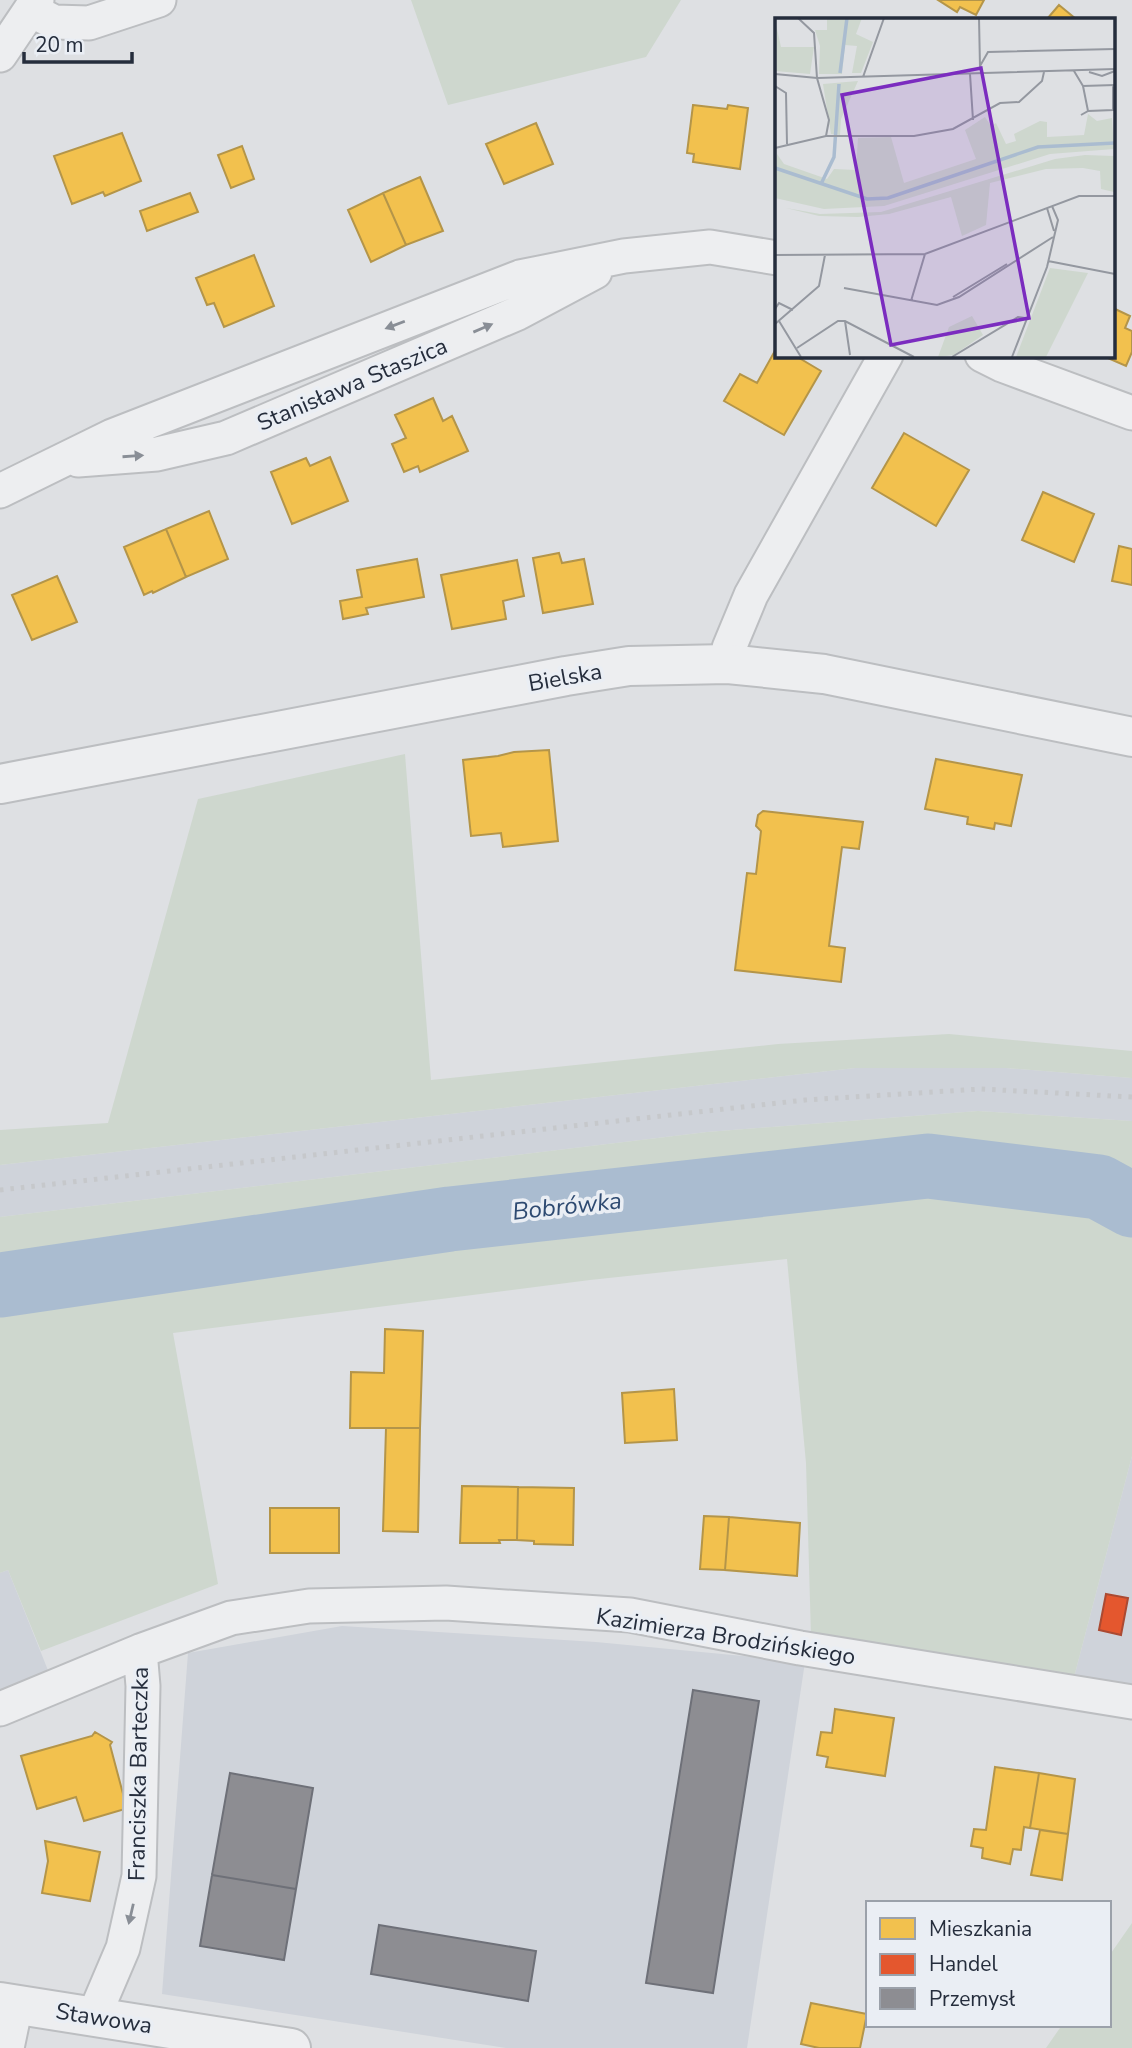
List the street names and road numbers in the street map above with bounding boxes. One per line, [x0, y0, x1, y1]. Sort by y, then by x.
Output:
street label: Stanisława Staszica [252, 330, 452, 439]
street label: Bielska [526, 656, 604, 699]
street label: Kazimierza Brodzińskiego [594, 1601, 858, 1672]
street label: Franciszka Barteczka [121, 1667, 156, 1881]
street label: Stawowa [53, 1996, 154, 2041]

